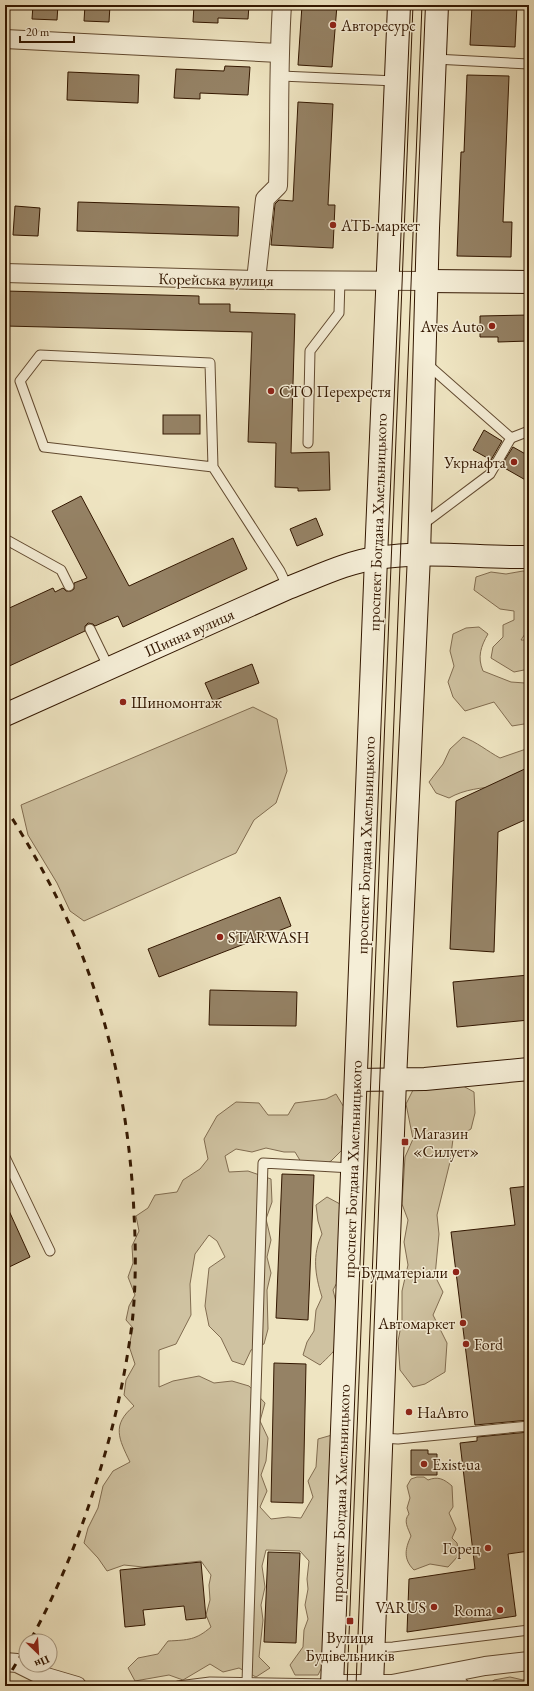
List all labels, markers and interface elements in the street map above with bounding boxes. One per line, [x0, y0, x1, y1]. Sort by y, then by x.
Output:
place label: Авторесурс [340, 15, 416, 36]
scale bar [20, 18, 74, 44]
marker: Авторесурс [328, 20, 338, 30]
text: 20 m [26, 24, 50, 40]
place label: АТБ-маркет [340, 215, 420, 236]
marker: АТБ-маркет [328, 220, 338, 230]
street label: Корейська вулиця [158, 268, 274, 291]
place label: Aves Auto [419, 316, 484, 337]
marker: Aves Auto [487, 321, 497, 331]
place label: СТО Перехрестя [279, 381, 391, 402]
marker: СТО Перехрестя [266, 386, 276, 396]
street label: проспект Богдана Хмельницького [363, 413, 392, 631]
place label: Укрнафта [443, 452, 507, 473]
marker: Укрнафта [509, 457, 519, 467]
street label: Шинна вулиця [141, 603, 237, 662]
place label: Шиномонтаж [131, 692, 222, 713]
marker: Шиномонтаж [118, 697, 128, 707]
street label: проспект Богдана Хмельницького [351, 736, 380, 954]
place label: STARWASH [228, 927, 310, 948]
marker: STARWASH [215, 932, 225, 942]
street label: проспект Богдана Хмельницького [338, 1060, 367, 1278]
place label: Магазин «Силует» [413, 1123, 479, 1162]
marker: Магазин «Силует» [400, 1137, 410, 1147]
place label: Будматеріали [361, 1262, 449, 1283]
marker: Будматеріали [451, 1267, 461, 1277]
place label: Автомаркет [377, 1313, 455, 1334]
marker: Автомаркет [458, 1318, 468, 1328]
place label: Ford [474, 1334, 504, 1355]
marker: Ford [461, 1339, 471, 1349]
street label: проспект Богдана Хмельницького [326, 1384, 355, 1602]
place label: НаАвто [417, 1402, 469, 1423]
marker: НаАвто [404, 1407, 414, 1417]
place label: Exist.ua [432, 1454, 481, 1475]
marker: Exist.ua [419, 1459, 429, 1469]
place label: Горец [442, 1538, 481, 1559]
marker: Горец [483, 1543, 493, 1553]
place label: VARUS [376, 1597, 426, 1618]
place label: Roma [454, 1600, 493, 1621]
marker: VARUS [429, 1602, 439, 1612]
marker: Roma [495, 1605, 505, 1615]
marker: Вулиця Будівельників [345, 1616, 355, 1626]
place label: Вулиця Будівельників [305, 1627, 395, 1666]
north arrow [18, 1633, 58, 1673]
text: Пн [32, 1653, 52, 1672]

